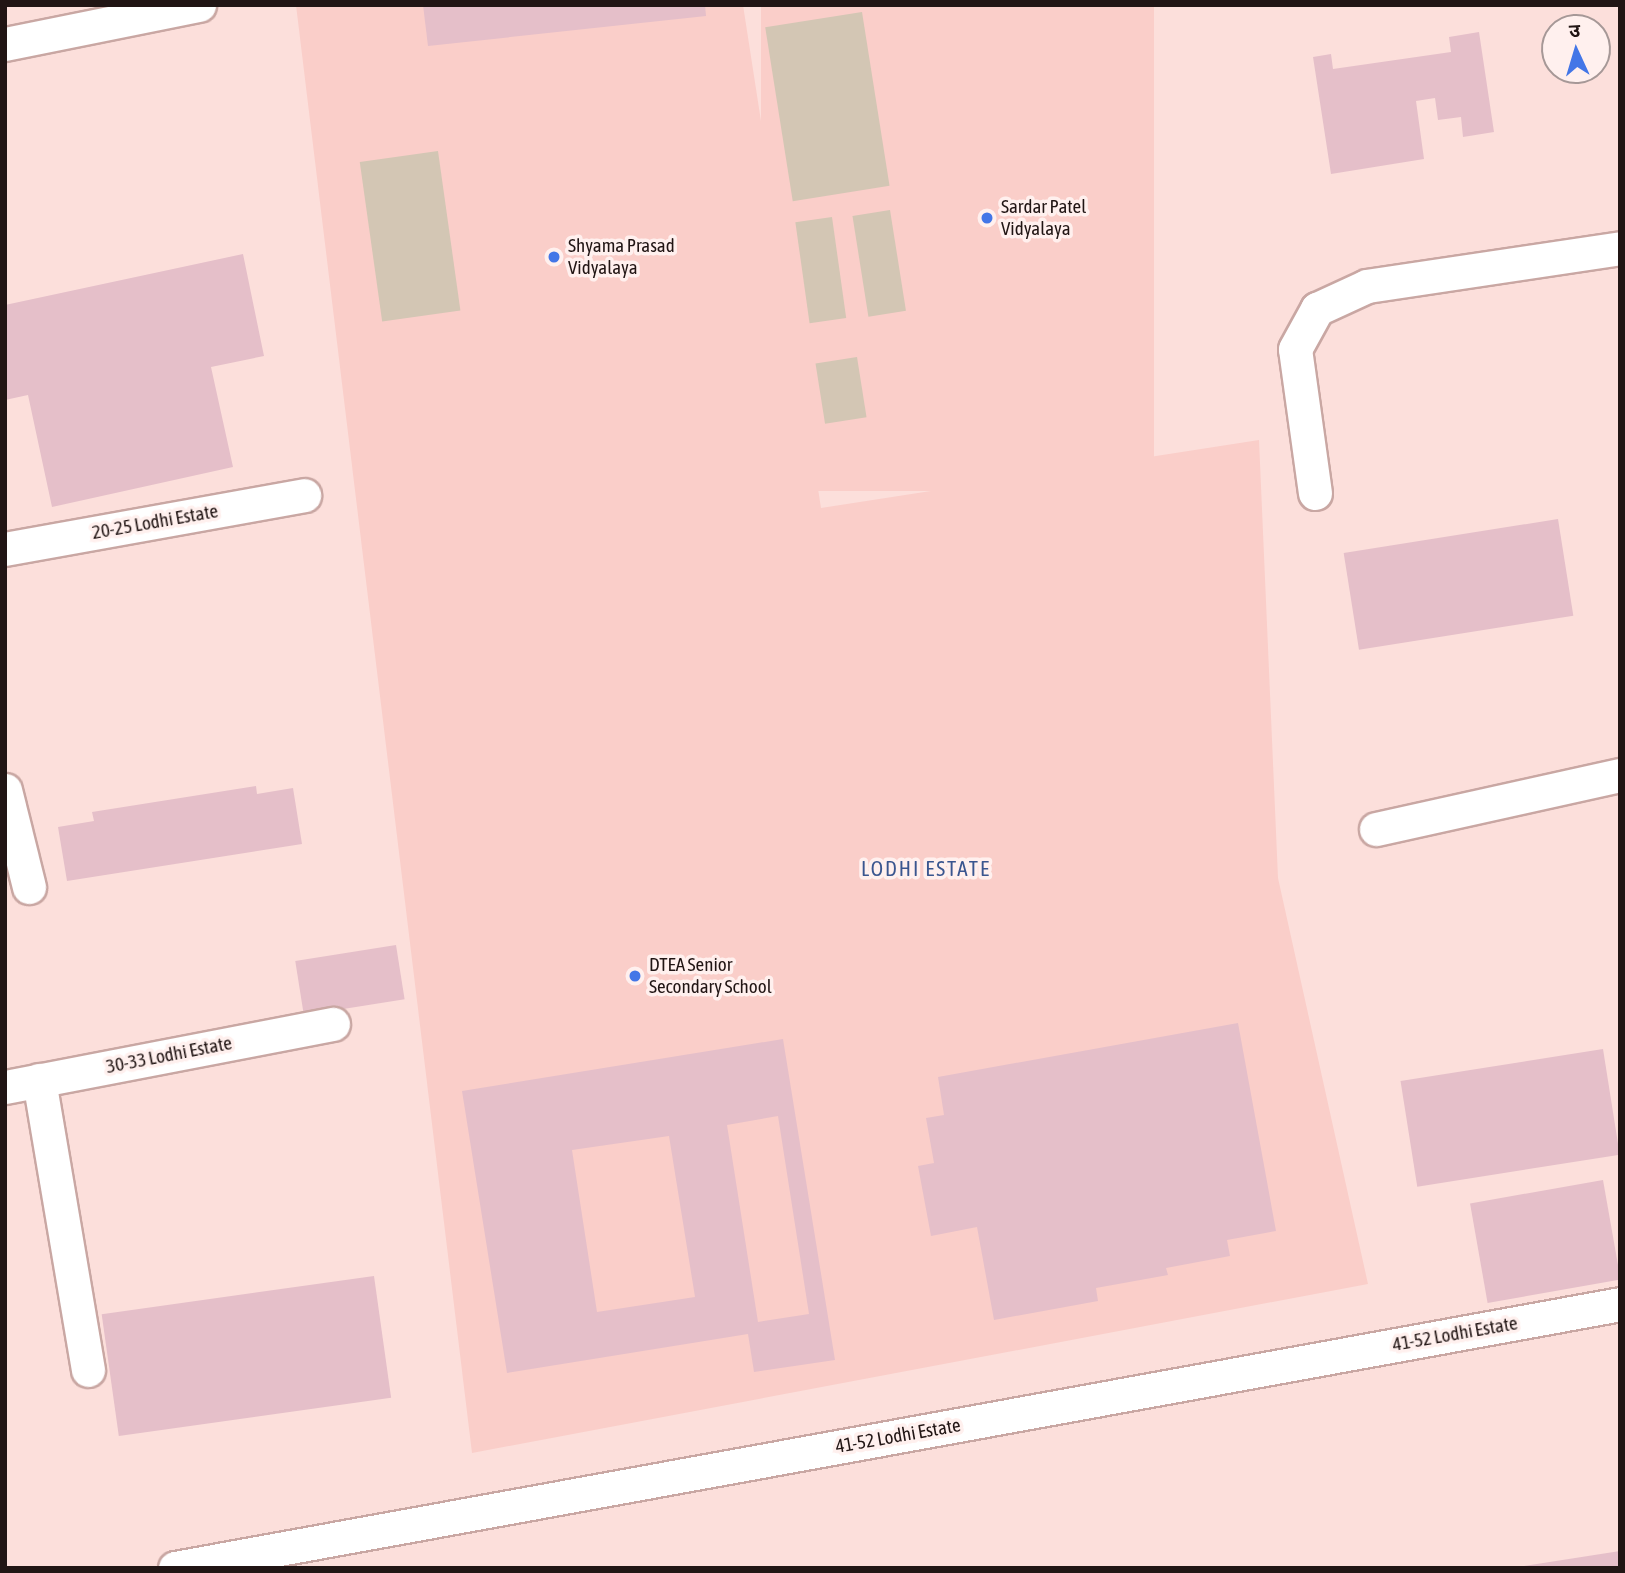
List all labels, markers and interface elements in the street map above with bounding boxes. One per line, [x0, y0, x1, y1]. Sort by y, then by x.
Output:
north arrow [1541, 14, 1611, 84]
text: उ [1568, 19, 1581, 41]
place label: Sardar Patel Vidyalaya [1001, 196, 1086, 240]
marker: Sardar Patel Vidyalaya [979, 210, 995, 226]
place label: Shyama Prasad Vidyalaya [568, 235, 675, 279]
marker: Shyama Prasad Vidyalaya [546, 249, 562, 265]
street label: 20-25 Lodhi Estate [90, 500, 220, 544]
district label: LODHI ESTATE [863, 855, 989, 881]
place label: DTEA Senior Secondary School [649, 954, 772, 998]
marker: DTEA Senior Secondary School [627, 968, 643, 984]
street label: 30-33 Lodhi Estate [104, 1032, 234, 1078]
street label: 41-52 Lodhi Estate [1391, 1312, 1519, 1356]
street label: 41-52 Lodhi Estate [834, 1414, 962, 1458]

